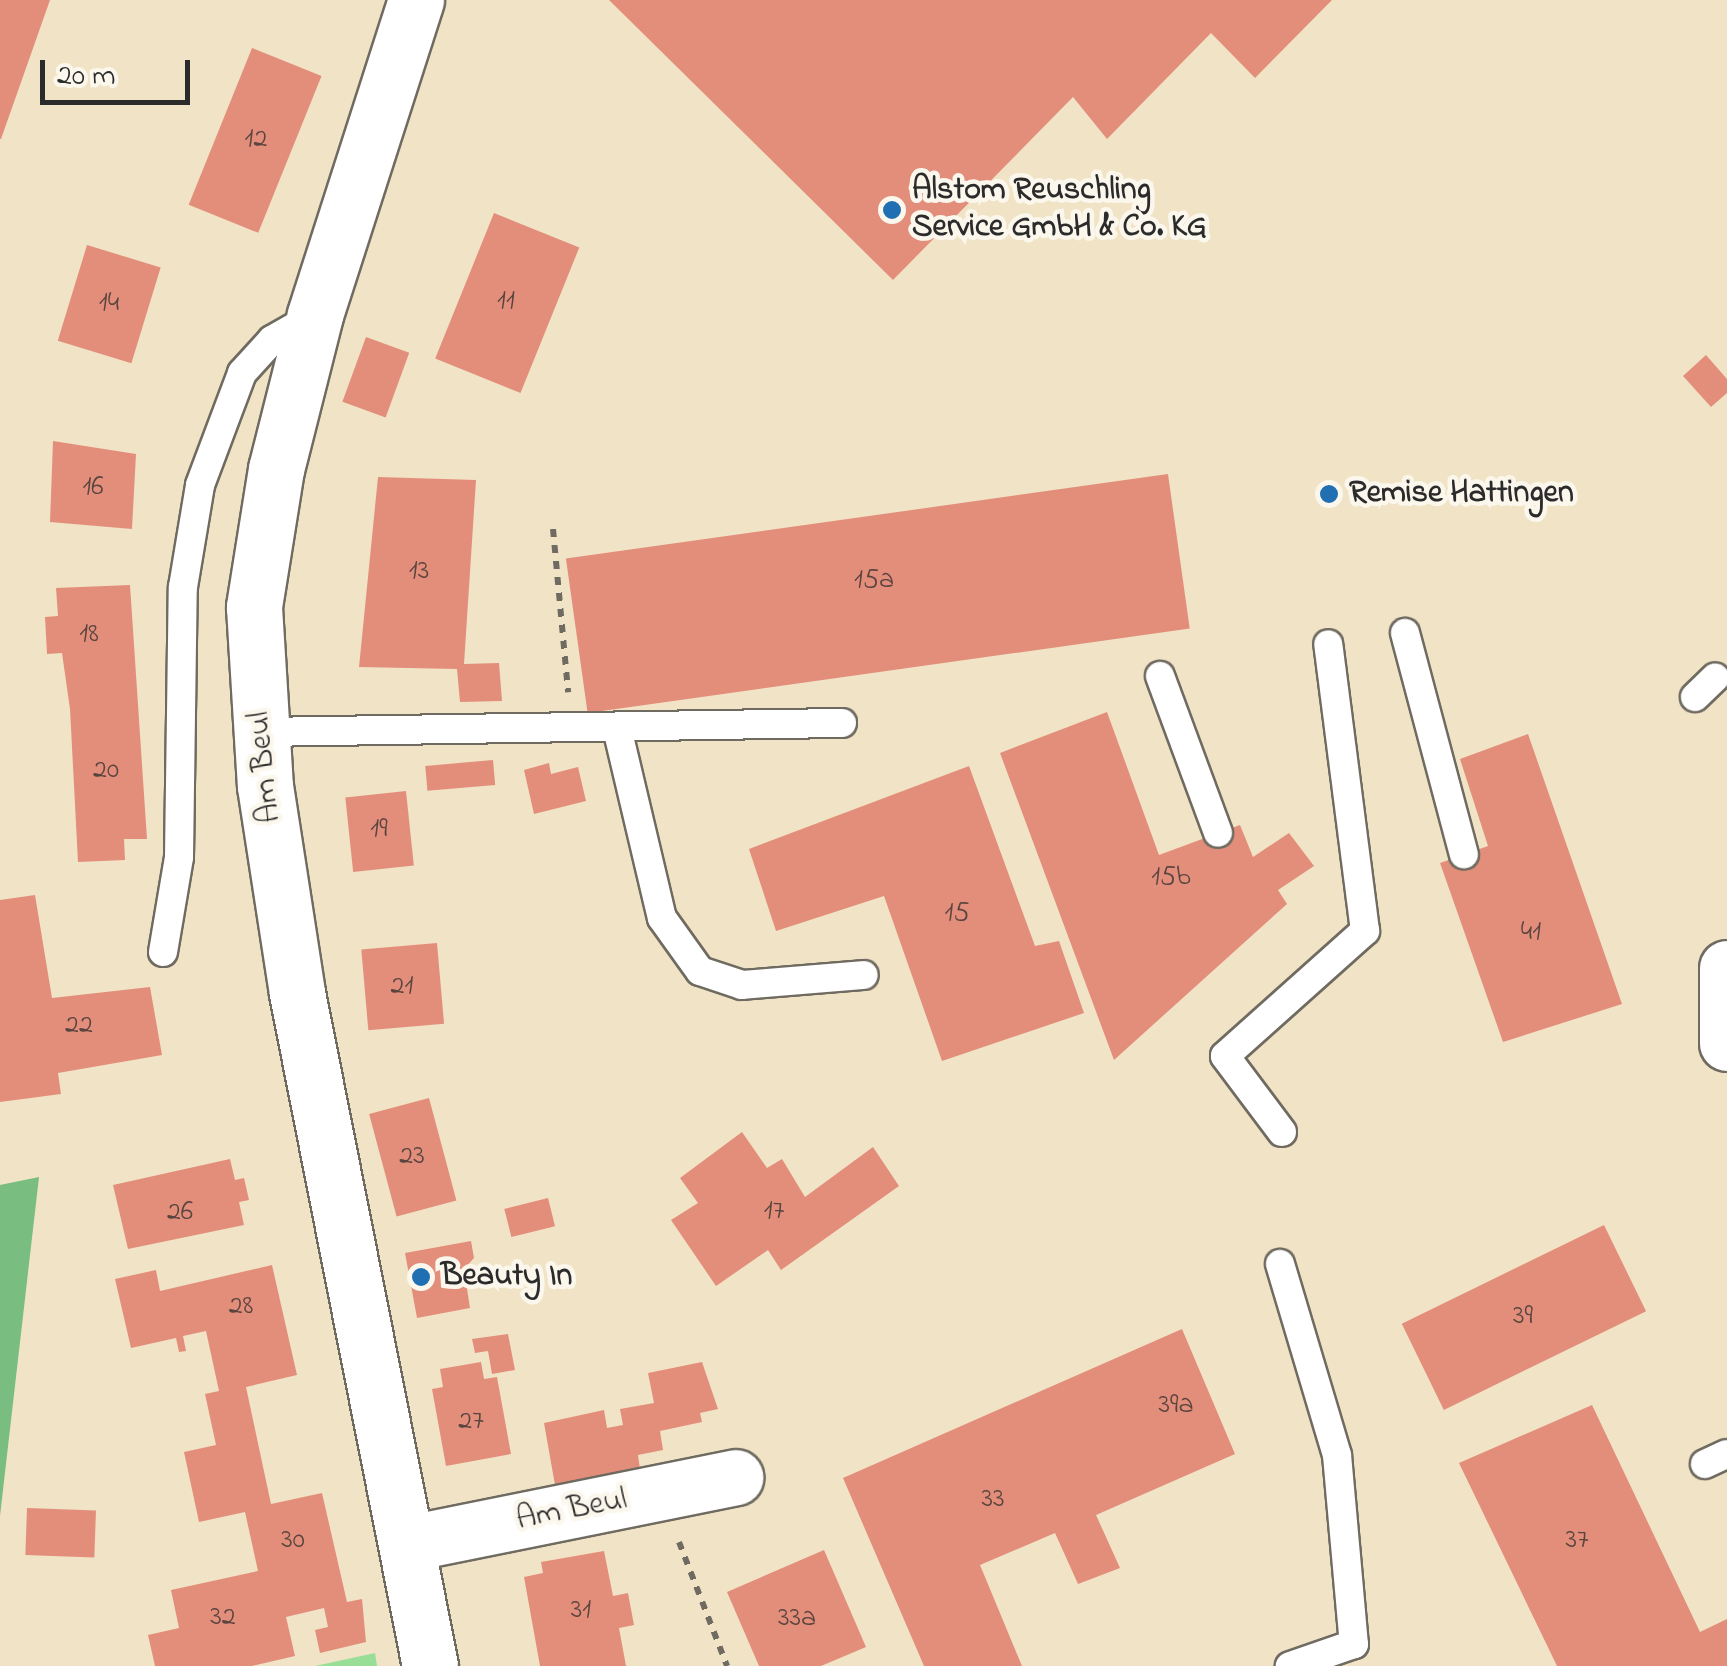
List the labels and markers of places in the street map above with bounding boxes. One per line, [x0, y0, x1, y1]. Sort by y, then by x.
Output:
place label: Alstom Reuschling Service GmbH & Co. KG [912, 173, 1207, 248]
marker: Alstom Reuschling Service GmbH & Co. KG [881, 199, 903, 221]
place label: Remise Hattingen [1349, 475, 1574, 513]
marker: Remise Hattingen [1318, 483, 1340, 505]
place label: Beauty In [441, 1258, 572, 1296]
marker: Beauty In [410, 1266, 432, 1288]

